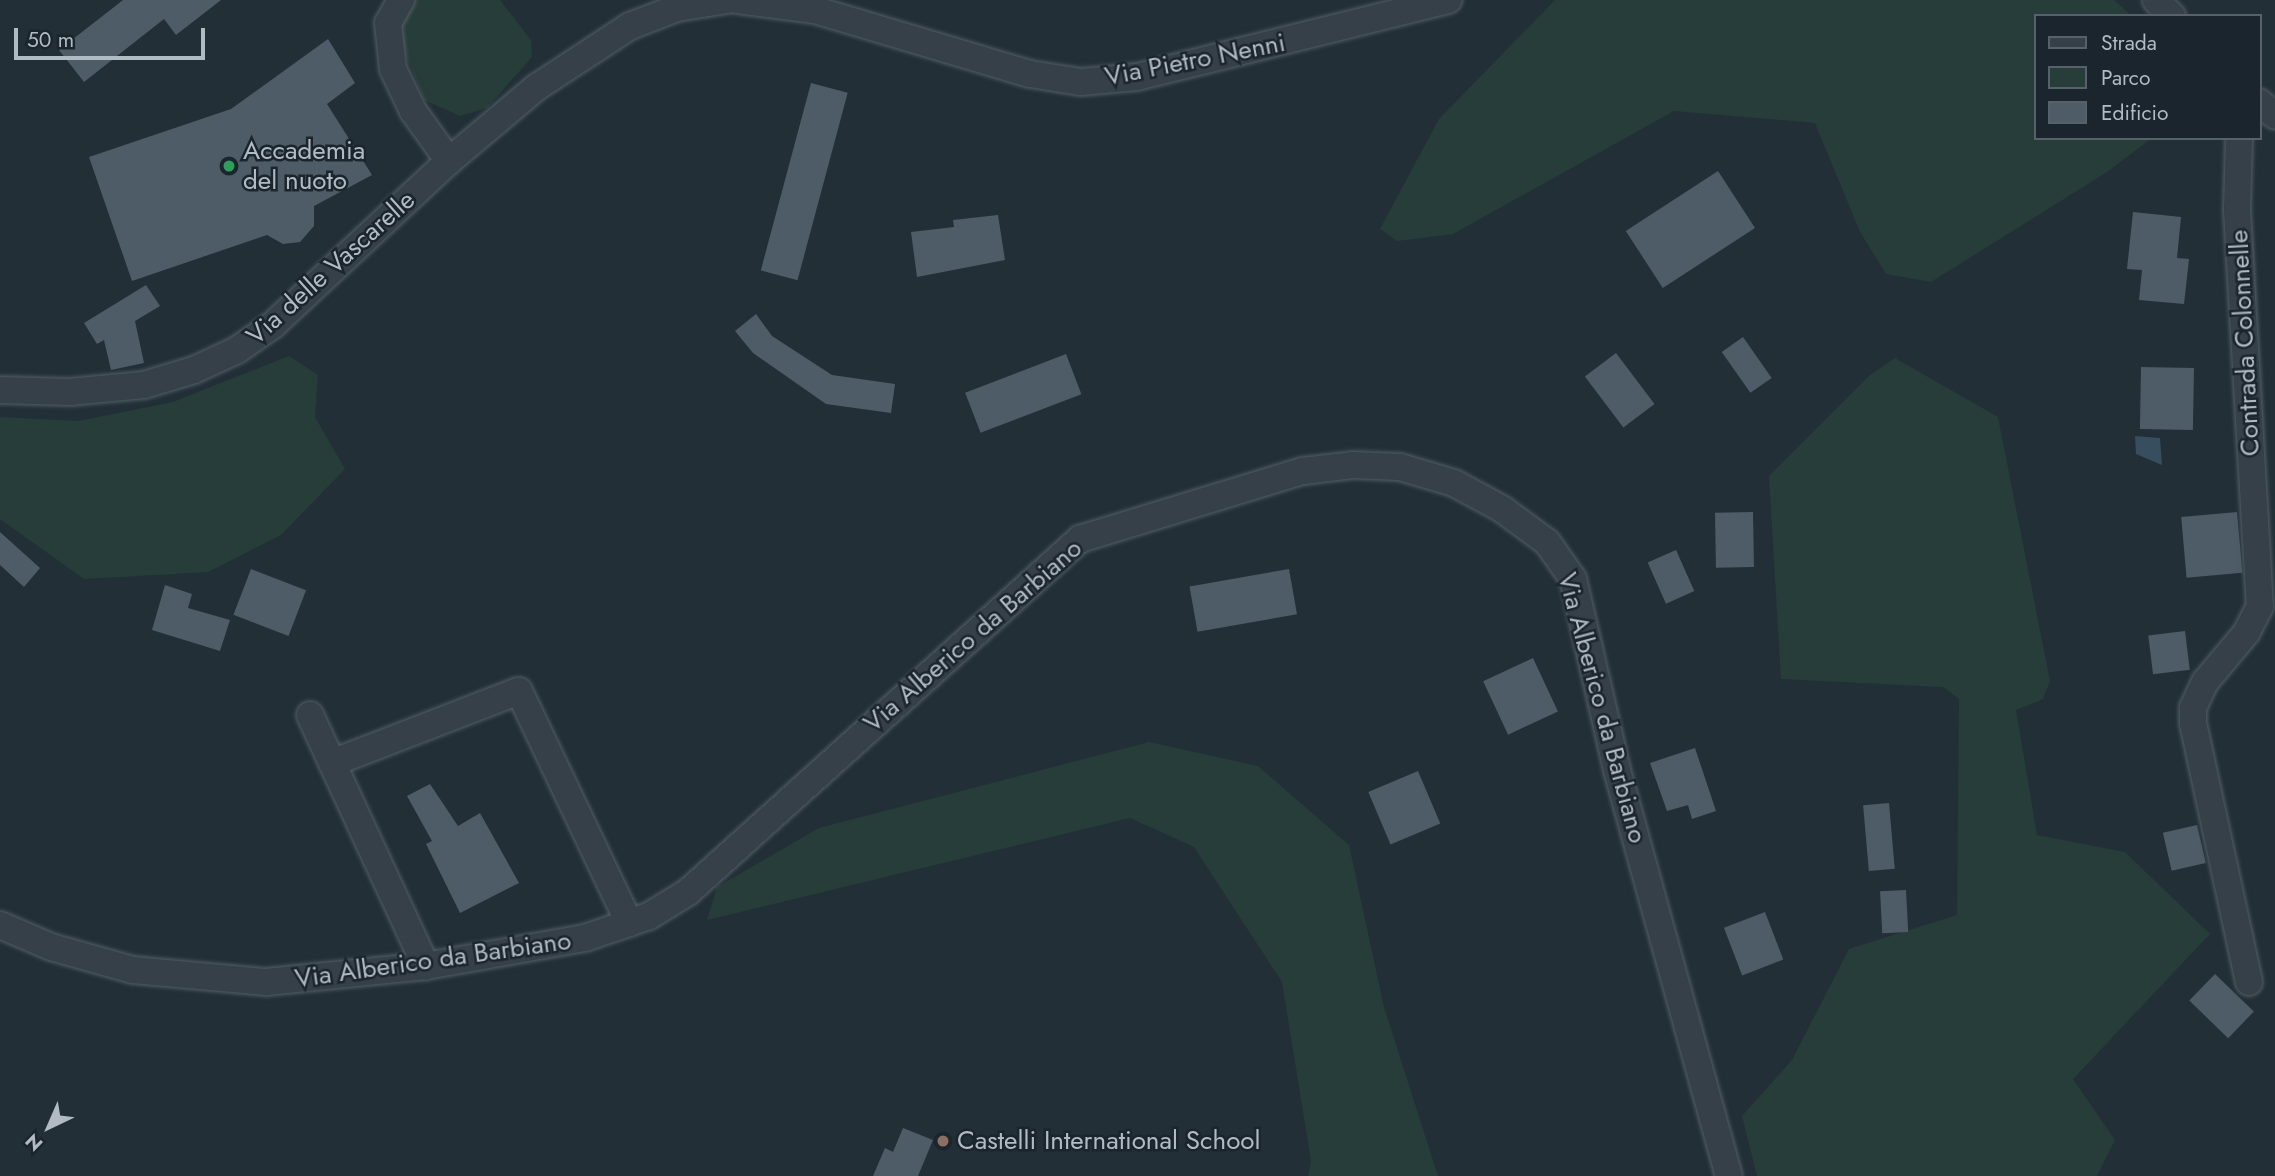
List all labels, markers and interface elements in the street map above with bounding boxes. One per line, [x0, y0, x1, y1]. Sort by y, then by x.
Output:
scale bar [18, 14, 208, 58]
legend [2034, 14, 2261, 140]
text: 50 m [27, 25, 74, 55]
street label: Via Pietro Nenni [1102, 27, 1288, 93]
text: Strada [2101, 28, 2157, 58]
text: Parco [2101, 63, 2150, 93]
text: Edificio [2101, 98, 2168, 128]
place label: Accademia del nuoto [243, 135, 365, 196]
marker: Accademia del nuoto [221, 158, 237, 174]
street label: Via delle Vascarelle [241, 184, 421, 352]
street label: Contrada Colonnelle [2223, 229, 2267, 457]
street label: Via Alberico da Barbiano [858, 533, 1088, 739]
street label: Via Alberico da Barbiano [1551, 569, 1653, 847]
street label: Via Alberico da Barbiano [293, 925, 573, 995]
north arrow [14, 1092, 84, 1162]
place label: Castelli International School [957, 1125, 1260, 1157]
text: N [19, 1128, 49, 1157]
marker: Castelli International School [935, 1133, 951, 1149]

